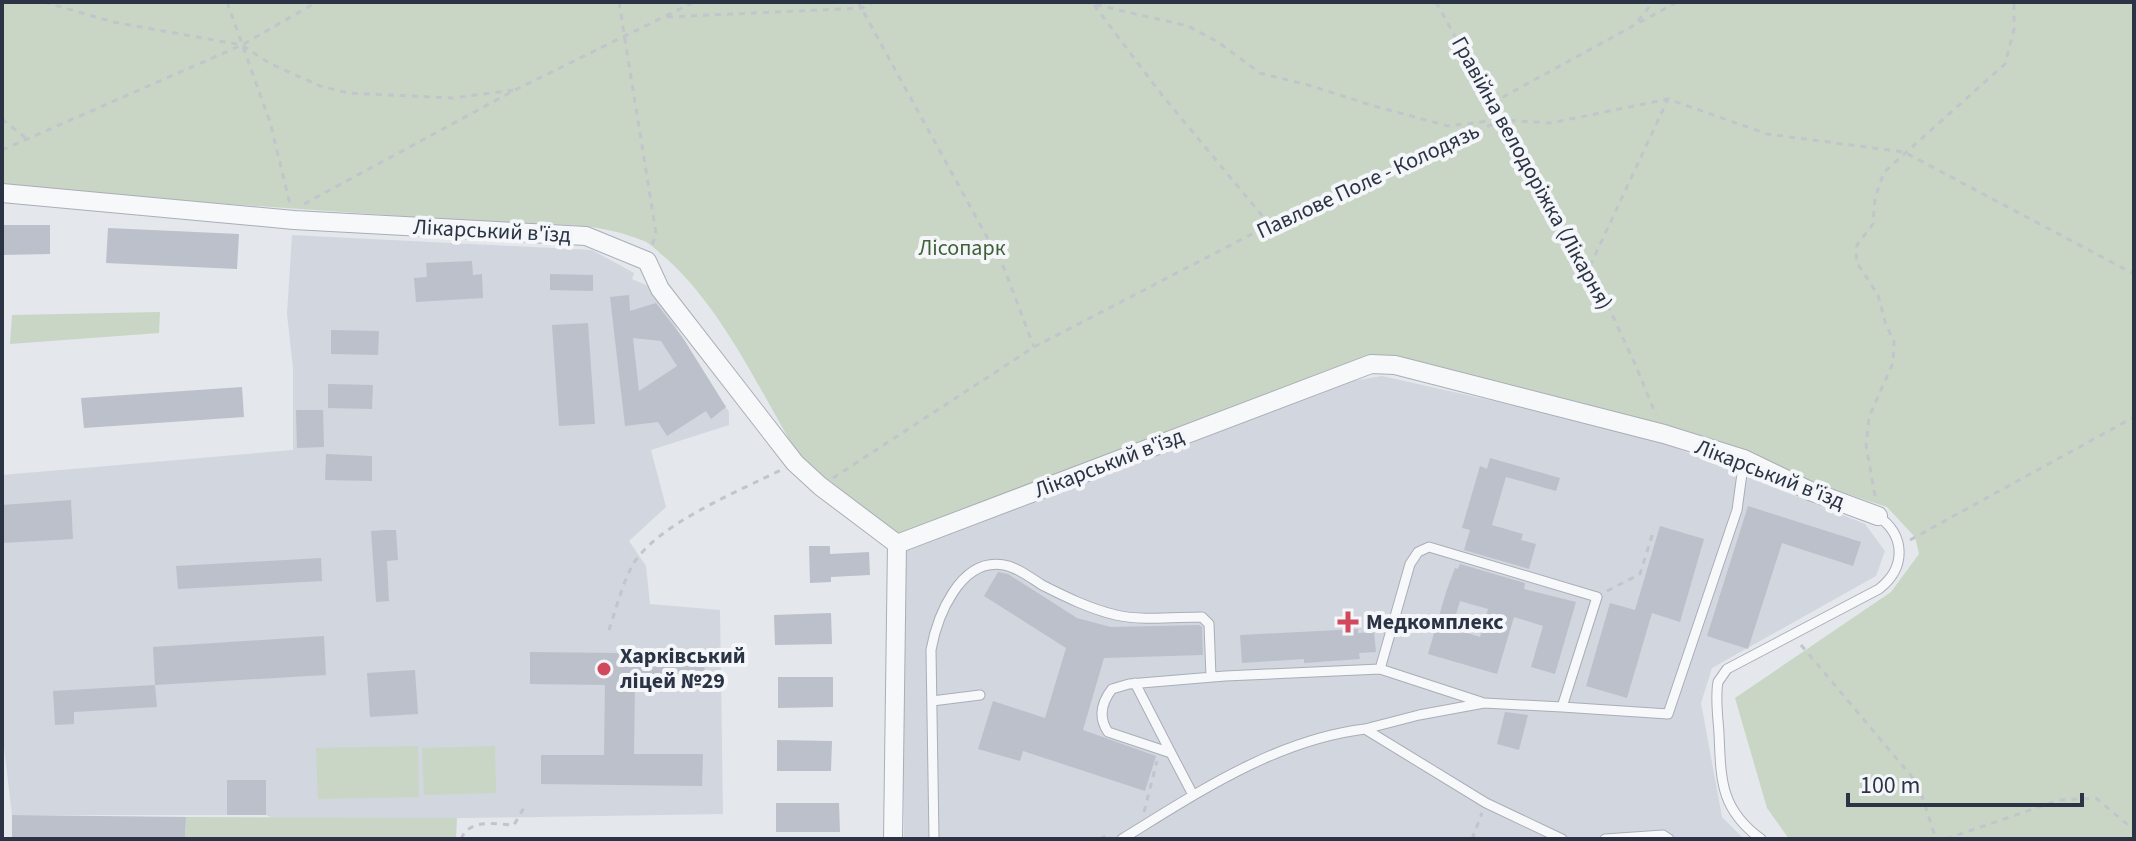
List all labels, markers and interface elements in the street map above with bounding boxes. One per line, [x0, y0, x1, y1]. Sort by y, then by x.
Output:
street label: Гравійна велодоріжка (Лікарня) [1443, 31, 1621, 315]
street label: Павлове Поле - Колодязь [1251, 115, 1485, 247]
street label: Лікарський в'їзд [412, 211, 572, 251]
park label: Лісопарк [918, 232, 1006, 264]
street label: Лікарський в'їзд [1029, 420, 1189, 506]
street label: Лікарський в'їзд [1690, 431, 1850, 517]
place label: Медкомплекс [1366, 606, 1504, 638]
marker: Медкомплекс [1337, 611, 1359, 633]
place label: Харківський ліцей №29 [620, 640, 746, 697]
marker: Харківський ліцей №29 [595, 660, 613, 678]
scale bar [1848, 757, 2082, 807]
text: 100 m [1860, 768, 1920, 803]

